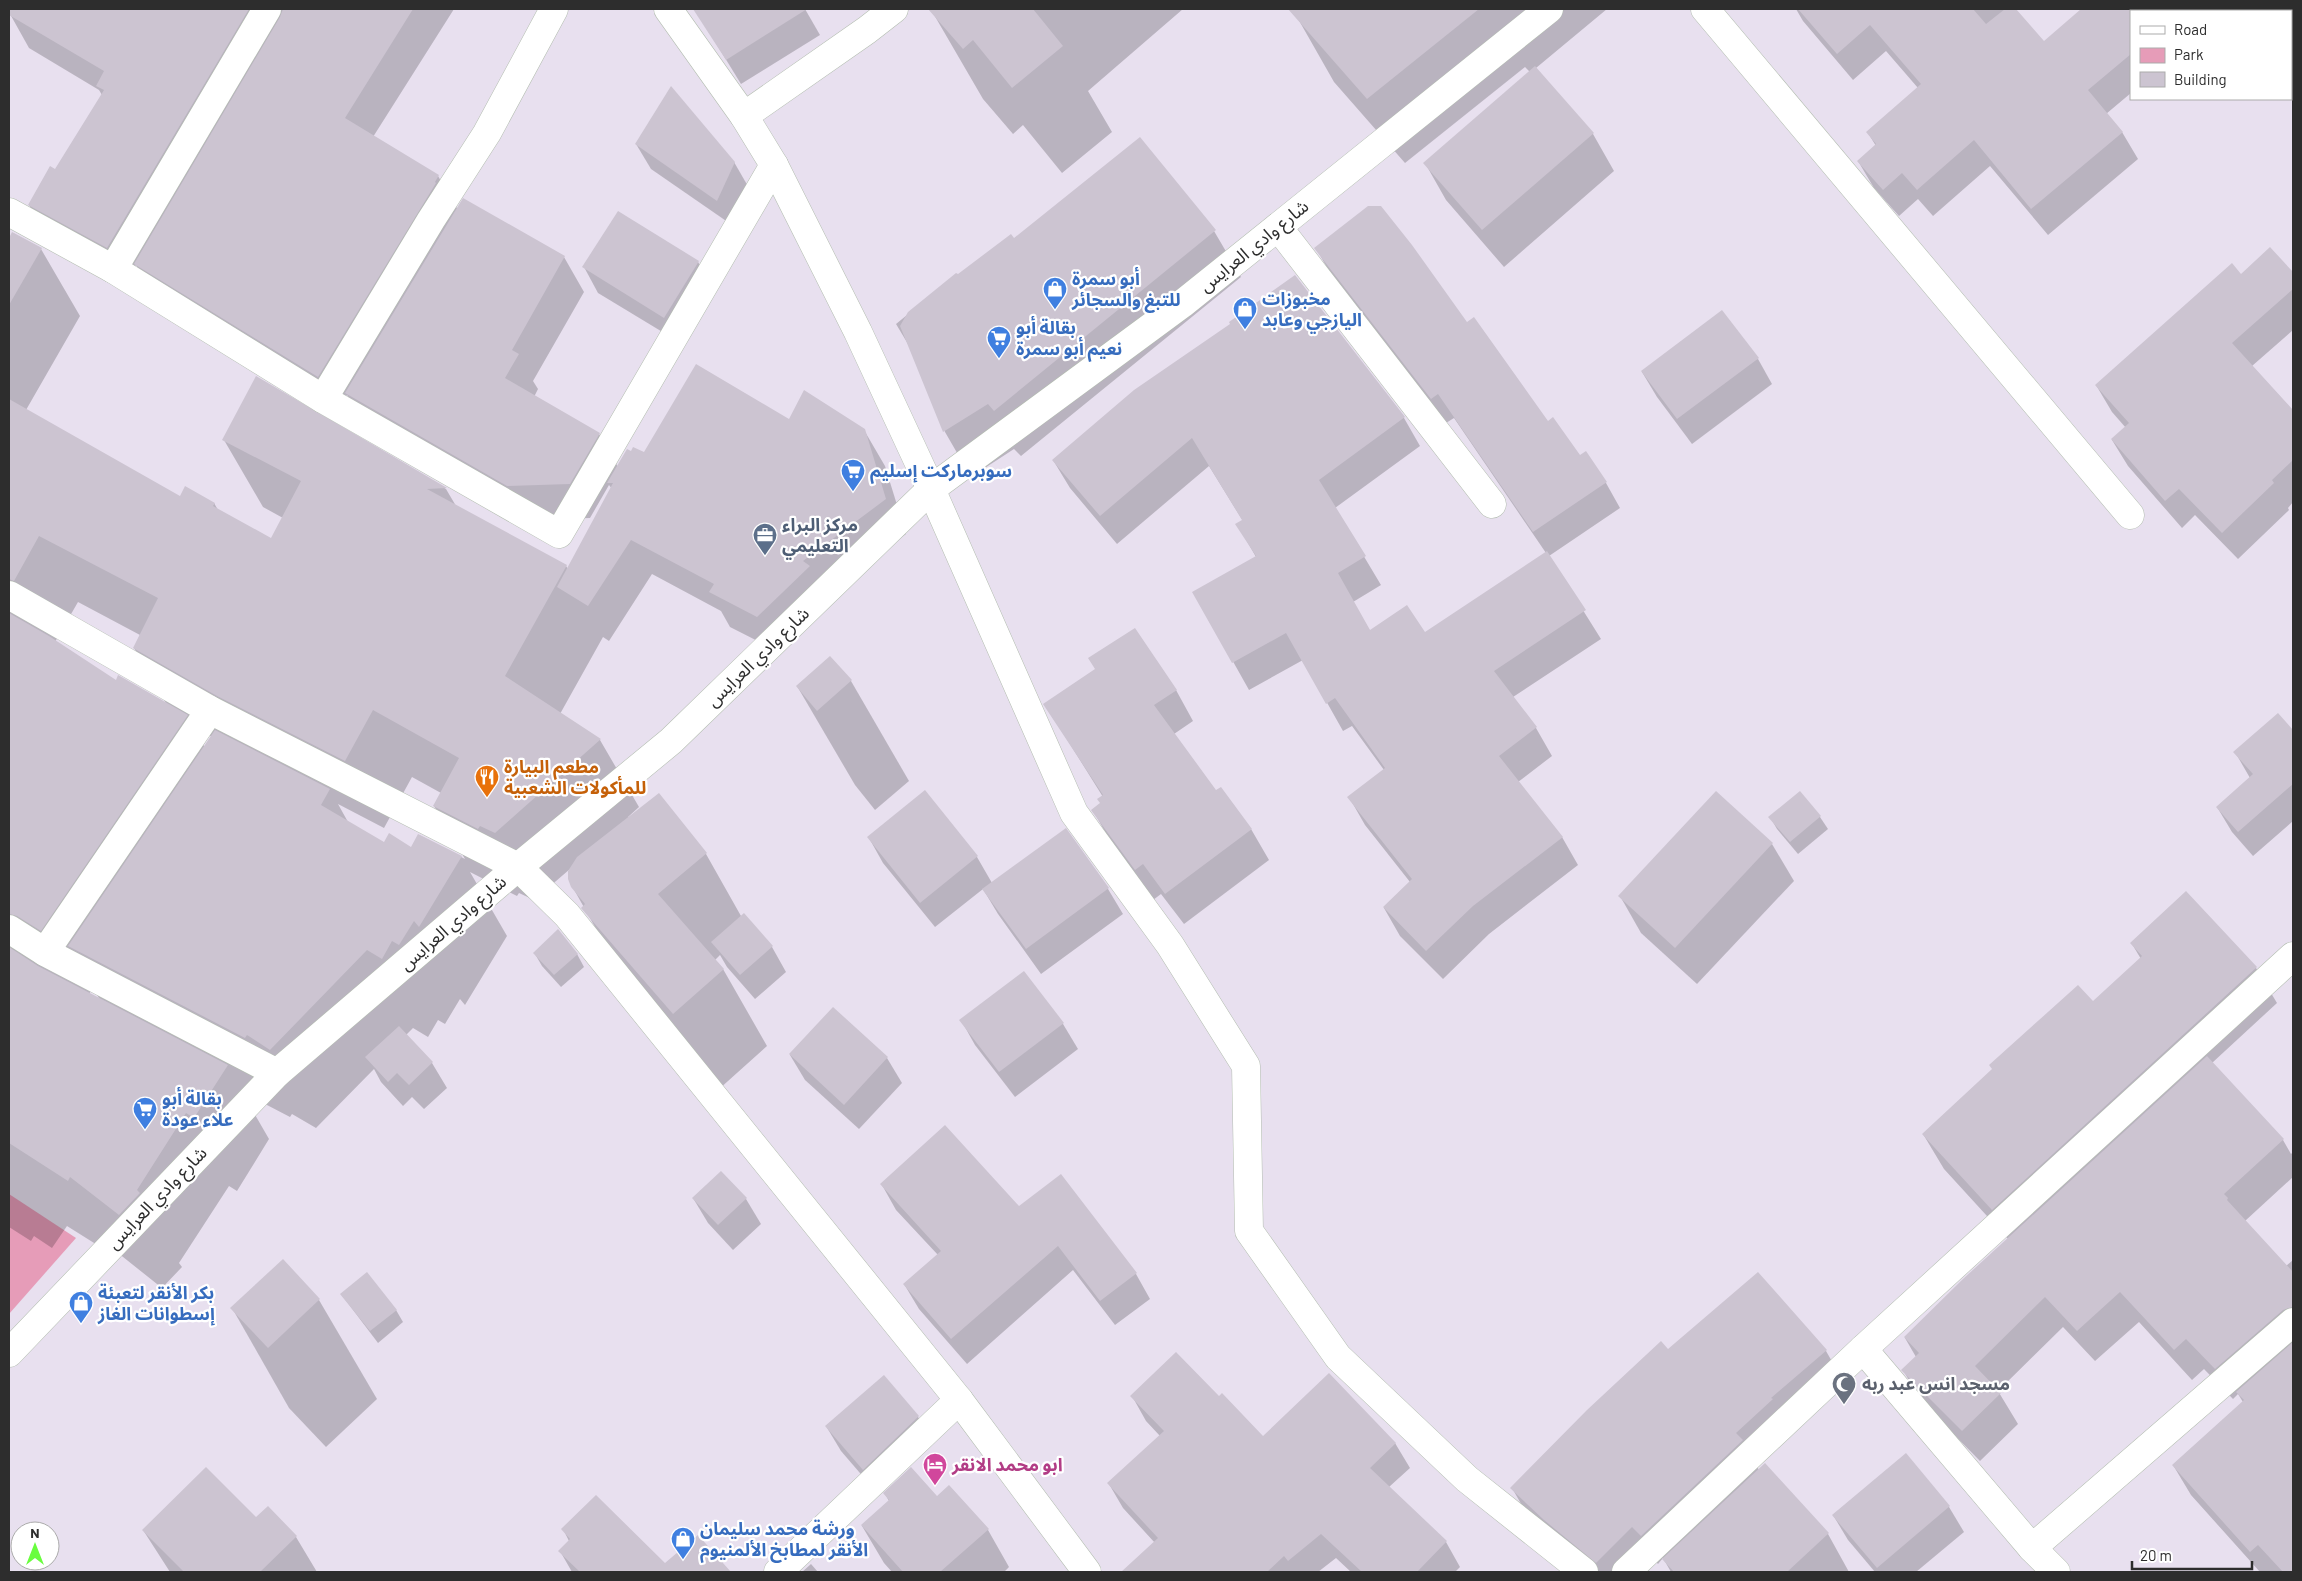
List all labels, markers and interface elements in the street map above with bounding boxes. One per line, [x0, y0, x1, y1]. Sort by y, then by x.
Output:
legend [2130, 10, 2292, 100]
text: Road [2174, 20, 2207, 38]
text: Park [2174, 45, 2204, 63]
text: Building [2174, 70, 2227, 88]
street label: شارع وادي العرايس [1194, 194, 1315, 299]
place label: أبو سمرة للتبغ والسجائر [1071, 266, 1181, 313]
shop icon: أبو سمرة للتبغ والسجائر [1042, 276, 1068, 310]
place label: مخبوزات اليازجي وعابد [1262, 287, 1362, 334]
shop icon: مخبوزات اليازجي وعابد [1232, 296, 1258, 330]
place label: بقالة أبو نعيم أبو سمرة [1016, 315, 1122, 362]
supermarket icon: بقالة أبو نعيم أبو سمرة [986, 325, 1012, 359]
supermarket icon: سوبرماركت إسليم [840, 458, 866, 492]
place label: سوبرماركت إسليم [870, 459, 1012, 484]
place label: مركز البراء التعليمي [782, 513, 858, 560]
office icon: مركز البراء التعليمي [752, 522, 778, 556]
street label: شارع وادي العرايس [701, 602, 816, 714]
place label: مطعم البيارة للمأكولات الشعبية [504, 755, 646, 798]
restaurant icon: مطعم البيارة للمأكولات الشعبية [474, 764, 500, 798]
street label: شارع وادي العرايس [394, 870, 513, 978]
place label: بقالة أبو علاء عودة [162, 1086, 234, 1130]
supermarket icon: بقالة أبو علاء عودة [132, 1096, 158, 1130]
street label: شارع وادي العرايس [102, 1141, 214, 1256]
place label: بكر الأنقر لتعبئة إسطوانات الغاز [97, 1281, 215, 1326]
shop icon: بكر الأنقر لتعبئة إسطوانات الغاز [68, 1290, 94, 1324]
mosque icon: مسجد انس عبد ربه [1831, 1371, 1857, 1405]
place label: مسجد انس عبد ربه [1862, 1372, 2010, 1395]
hotel icon: ابو محمد الانقر [922, 1452, 948, 1486]
place label: ابو محمد الانقر [951, 1453, 1063, 1476]
place label: ورشة محمد سليمان الأنقر لمطابخ الألمنيوم [700, 1517, 868, 1563]
north arrow [10, 1521, 60, 1571]
text: N [30, 1524, 40, 1541]
shop icon: ورشة محمد سليمان الأنقر لمطابخ الألمنيوم [670, 1526, 696, 1560]
scale bar [2132, 1538, 2252, 1570]
text: 20 m [2140, 1546, 2172, 1564]

